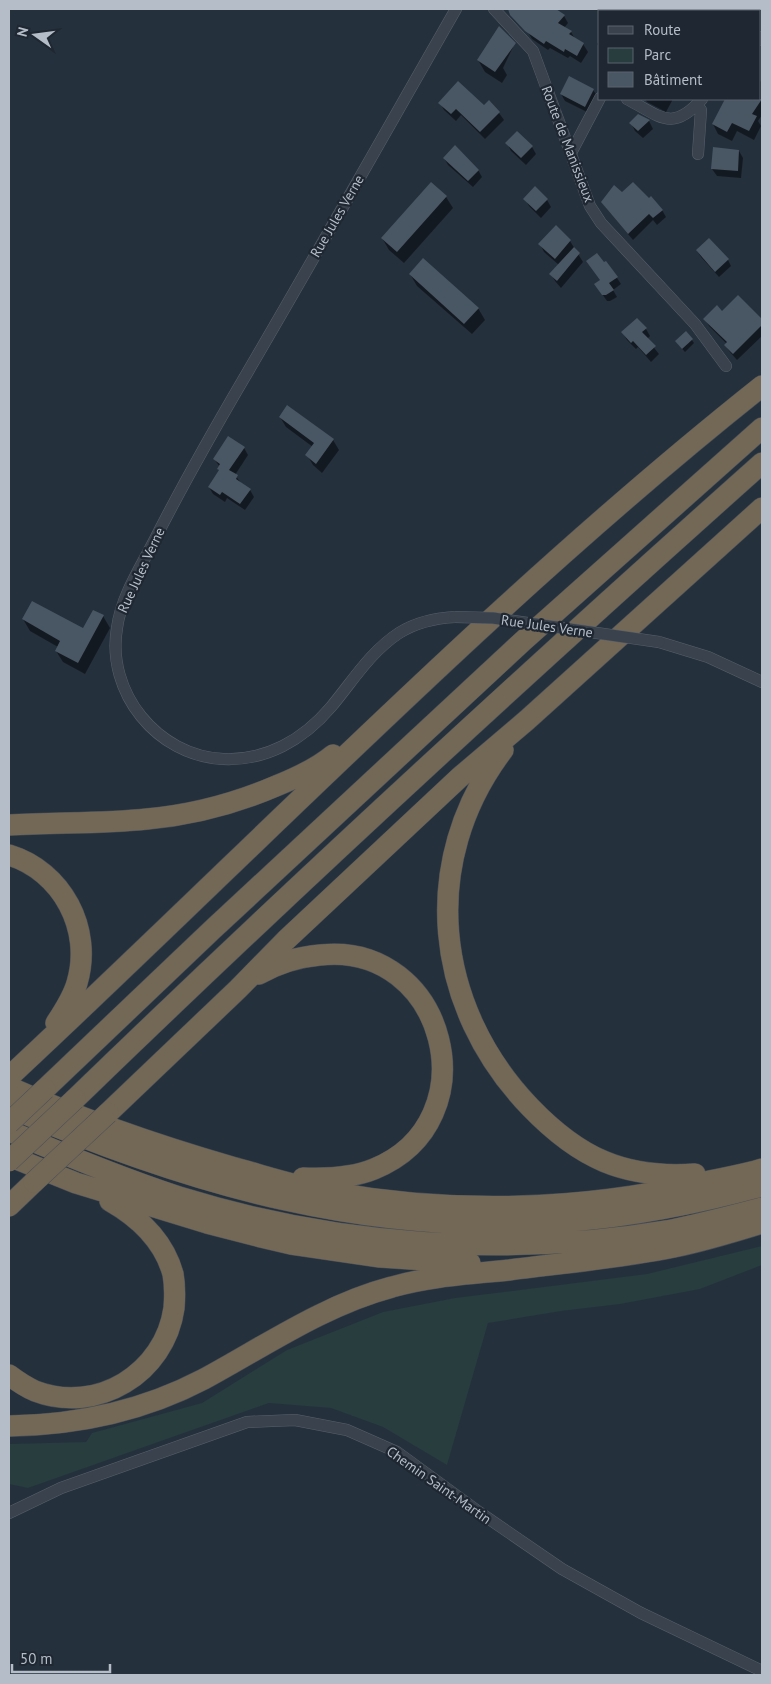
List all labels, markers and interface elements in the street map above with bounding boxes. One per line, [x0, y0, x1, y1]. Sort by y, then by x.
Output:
north arrow [10, 10, 60, 60]
legend [598, 10, 761, 100]
text: Route [644, 20, 681, 39]
text: N [13, 25, 32, 38]
text: Parc [644, 45, 671, 64]
text: Bâtiment [644, 70, 702, 89]
street label: Route de Manissieux [537, 83, 599, 205]
street label: Rue Jules Verne [306, 171, 368, 261]
street label: Rue Jules Verne [113, 524, 169, 616]
street label: Rue Jules Verne [500, 611, 594, 641]
street label: Chemin Saint-Martin [383, 1442, 495, 1528]
scale bar [12, 1642, 110, 1674]
text: 50 m [20, 1649, 53, 1668]

